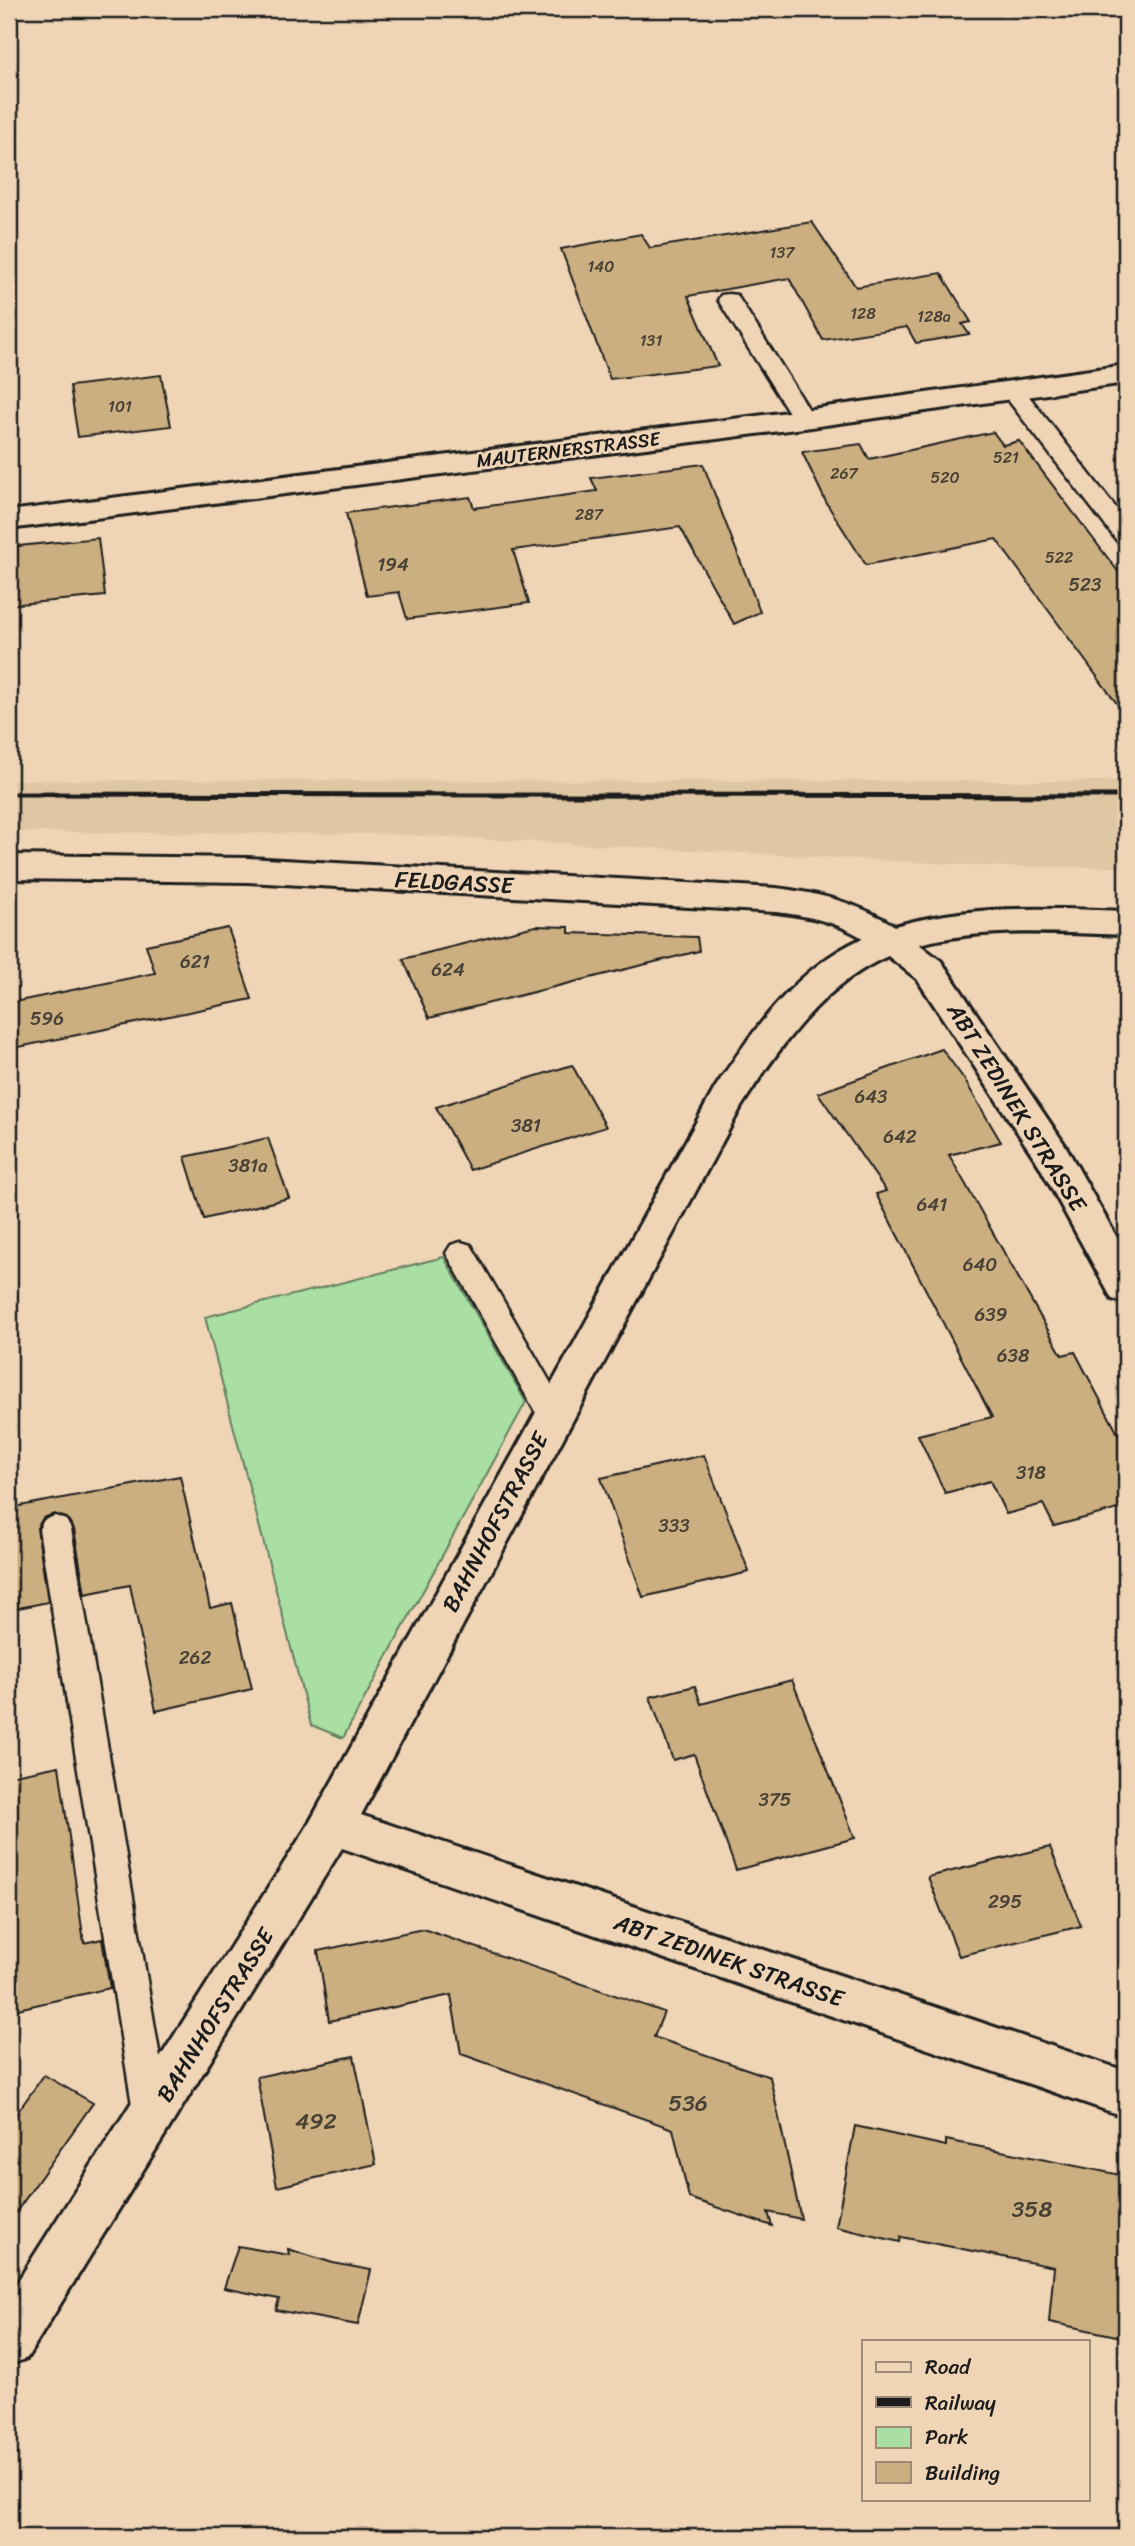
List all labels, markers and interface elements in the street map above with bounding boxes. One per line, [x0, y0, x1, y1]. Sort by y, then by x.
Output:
house number: 137 [770, 238, 795, 267]
house number: 140 [588, 252, 614, 281]
house number: 128 [850, 299, 876, 328]
house number: 128a [917, 302, 951, 331]
house number: 131 [640, 326, 662, 355]
house number: 101 [108, 392, 132, 421]
street label: MAUTERNERSTRASSE [474, 422, 663, 477]
house number: 521 [993, 443, 1019, 472]
house number: 267 [830, 459, 859, 488]
house number: 520 [930, 463, 960, 492]
house number: 287 [575, 500, 604, 529]
house number: 522 [1045, 543, 1073, 572]
house number: 194 [377, 548, 409, 581]
house number: 523 [1068, 568, 1102, 601]
street label: FELDGASSE [394, 859, 515, 906]
house number: 621 [180, 945, 210, 978]
house number: 624 [431, 953, 465, 986]
street label: ABT ZEDINEK STRASSE [935, 994, 1098, 1221]
house number: 596 [30, 1002, 64, 1035]
house number: 643 [854, 1080, 888, 1113]
house number: 381 [511, 1109, 541, 1142]
house number: 642 [883, 1120, 917, 1153]
house number: 381a [228, 1149, 268, 1182]
house number: 641 [917, 1188, 947, 1221]
house number: 640 [963, 1248, 997, 1281]
house number: 639 [975, 1298, 1007, 1331]
house number: 638 [997, 1339, 1030, 1372]
street label: BAHNHOFSTRASSE [431, 1424, 561, 1620]
house number: 318 [1016, 1456, 1047, 1489]
house number: 333 [658, 1509, 690, 1542]
house number: 262 [179, 1641, 211, 1674]
house number: 375 [759, 1783, 792, 1816]
house number: 295 [988, 1885, 1023, 1918]
street label: ABT ZEDINEK STRASSE [608, 1902, 850, 2019]
street label: BAHNHOFSTRASSE [145, 1919, 286, 2111]
house number: 536 [668, 2083, 708, 2124]
house number: 492 [295, 2101, 337, 2142]
house number: 358 [1012, 2189, 1052, 2230]
legend [862, 2340, 1090, 2500]
text: Road [925, 2348, 972, 2386]
text: Railway [925, 2384, 996, 2422]
text: Park [925, 2418, 968, 2456]
text: Building [925, 2454, 1001, 2492]

